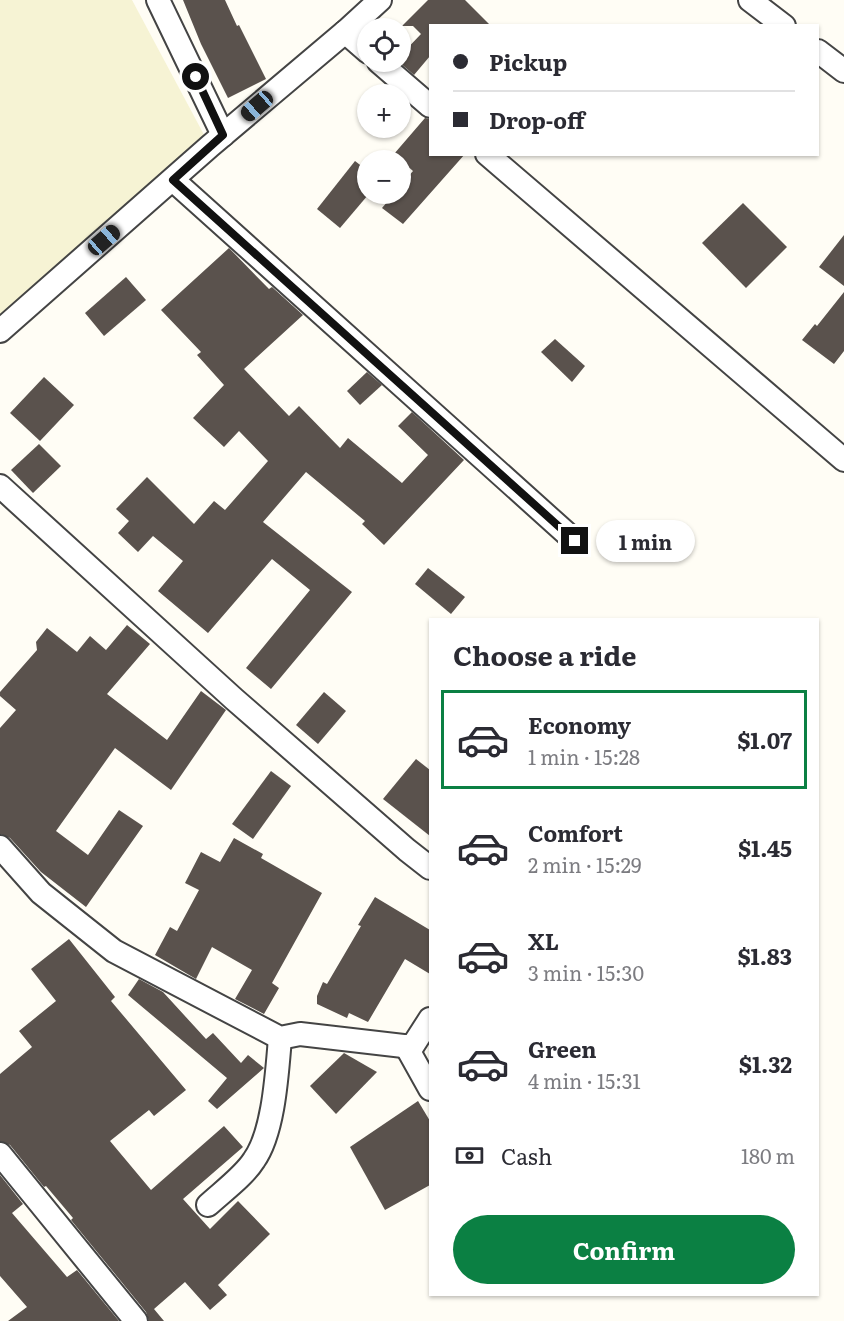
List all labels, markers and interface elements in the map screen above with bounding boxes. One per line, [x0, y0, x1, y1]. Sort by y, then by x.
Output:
map controls [357, 18, 411, 204]
button: locate [357, 18, 411, 72]
text: Pickup [489, 45, 567, 78]
route start [182, 63, 209, 90]
button: + [357, 84, 411, 138]
car [238, 87, 276, 125]
text: Drop-off [489, 103, 585, 136]
button: − [357, 150, 411, 204]
car [85, 221, 123, 259]
callout: 1 min [596, 520, 695, 562]
text: 1 min [619, 526, 672, 556]
route end [561, 527, 588, 554]
text: Choose a ride [453, 634, 636, 674]
text: Economy [528, 708, 631, 741]
icon: car [456, 713, 510, 767]
text: $1.07 [737, 723, 792, 756]
text: 1 min · 15:28 [528, 741, 640, 771]
text: Comfort [528, 816, 623, 849]
icon: car [456, 821, 510, 875]
text: $1.45 [738, 831, 792, 864]
text: 2 min · 15:29 [528, 849, 641, 879]
text: XL [528, 924, 559, 957]
icon: car [456, 929, 510, 983]
text: $1.83 [737, 939, 792, 972]
text: 3 min · 15:30 [528, 957, 644, 987]
text: Green [528, 1032, 597, 1065]
icon: car [456, 1037, 510, 1091]
text: $1.32 [739, 1047, 792, 1080]
text: 4 min · 15:31 [528, 1065, 641, 1095]
icon: cash [453, 1139, 486, 1172]
text: Cash [501, 1139, 552, 1172]
text: 180 m [741, 1140, 795, 1170]
button: Confirm [453, 1215, 795, 1284]

